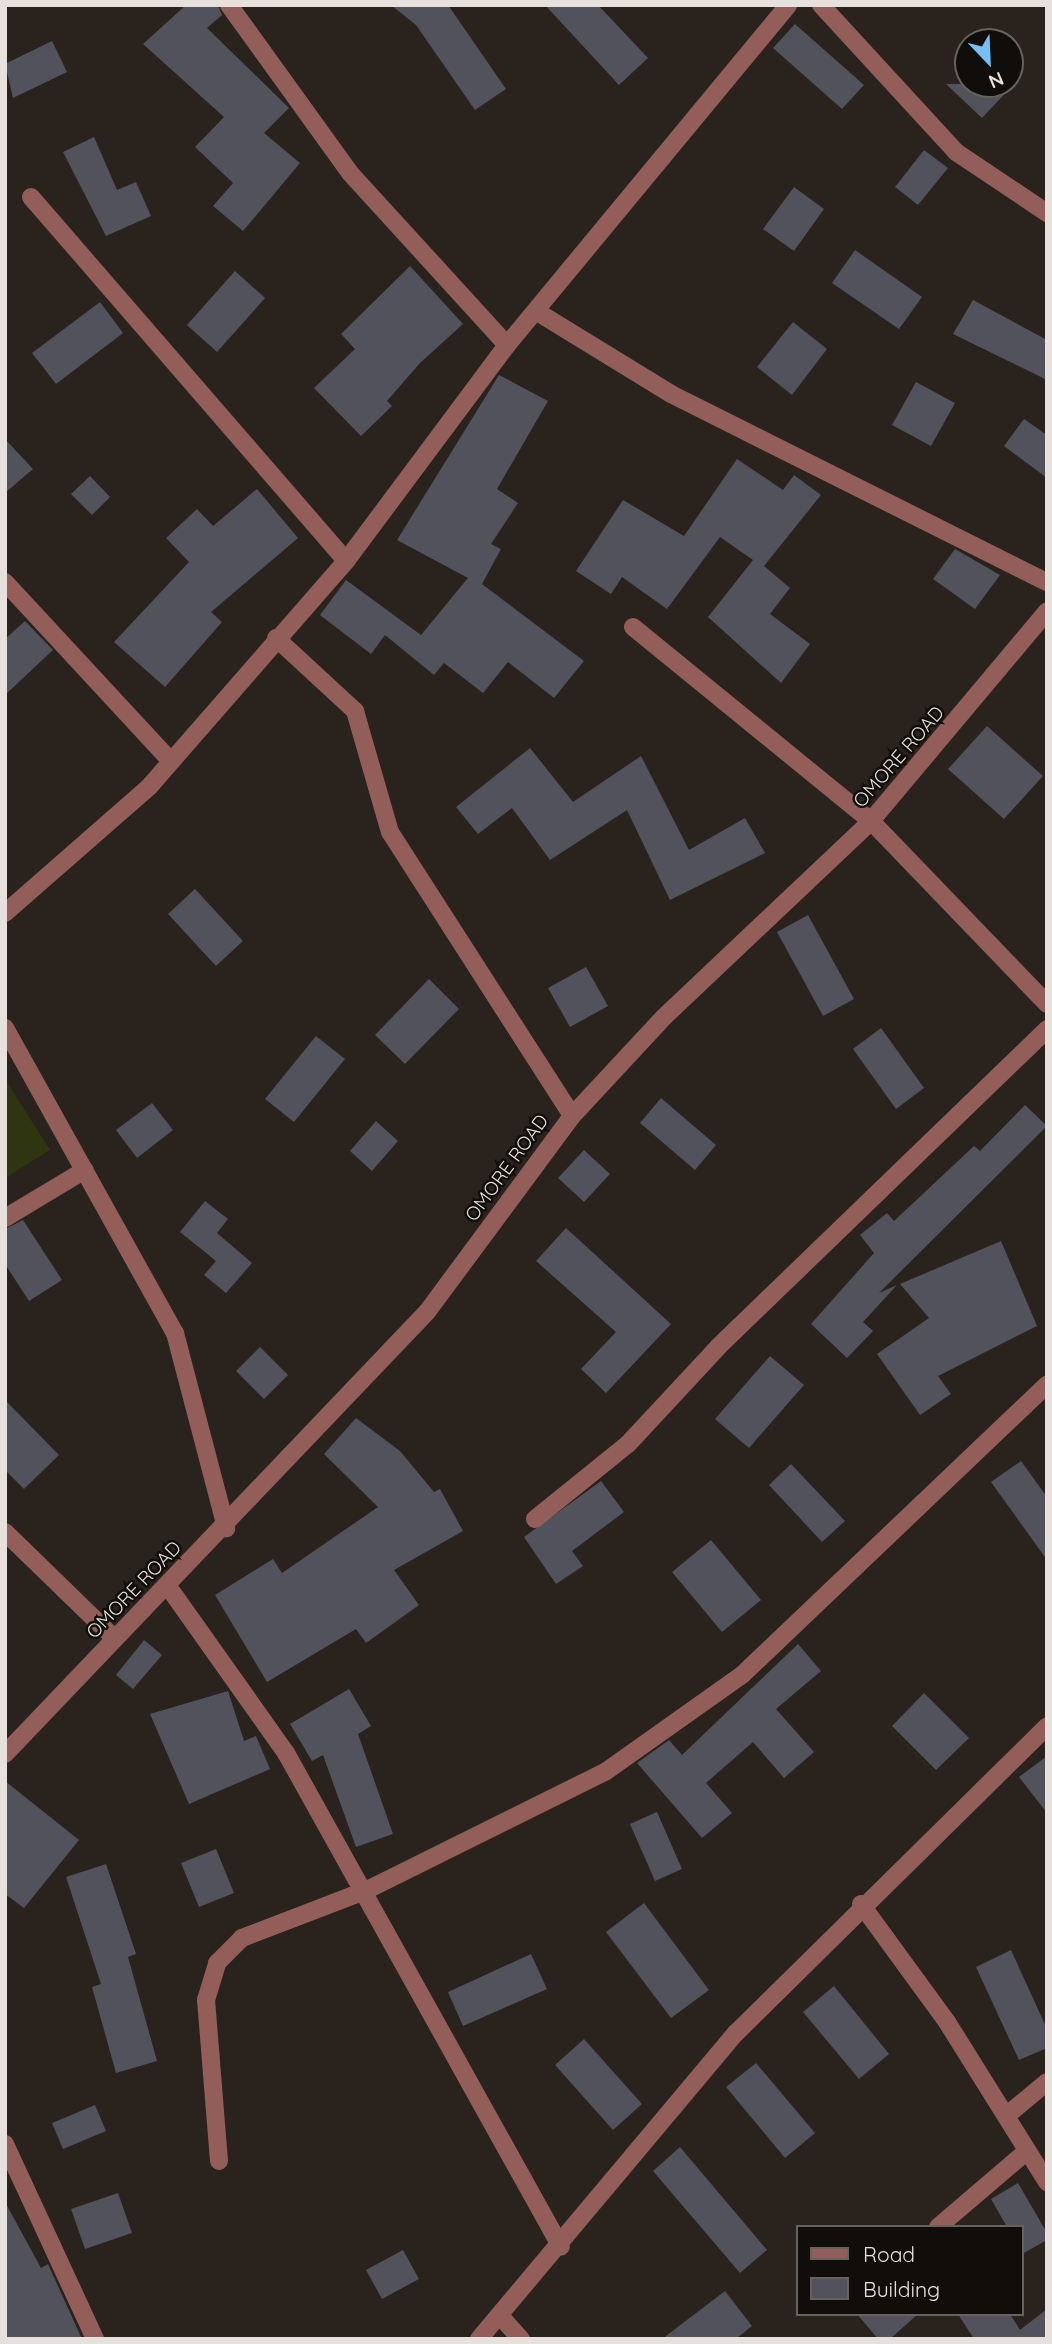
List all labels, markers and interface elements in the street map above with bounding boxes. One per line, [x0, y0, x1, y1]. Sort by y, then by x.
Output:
north arrow [954, 28, 1024, 98]
text: N [985, 67, 1008, 94]
street label: OMORE ROAD [849, 702, 949, 812]
street label: OMORE ROAD [461, 1110, 553, 1226]
street label: OMORE ROAD [82, 1537, 186, 1643]
legend [796, 2225, 1024, 2316]
text: Road [863, 2241, 915, 2267]
text: Building [863, 2276, 940, 2302]

